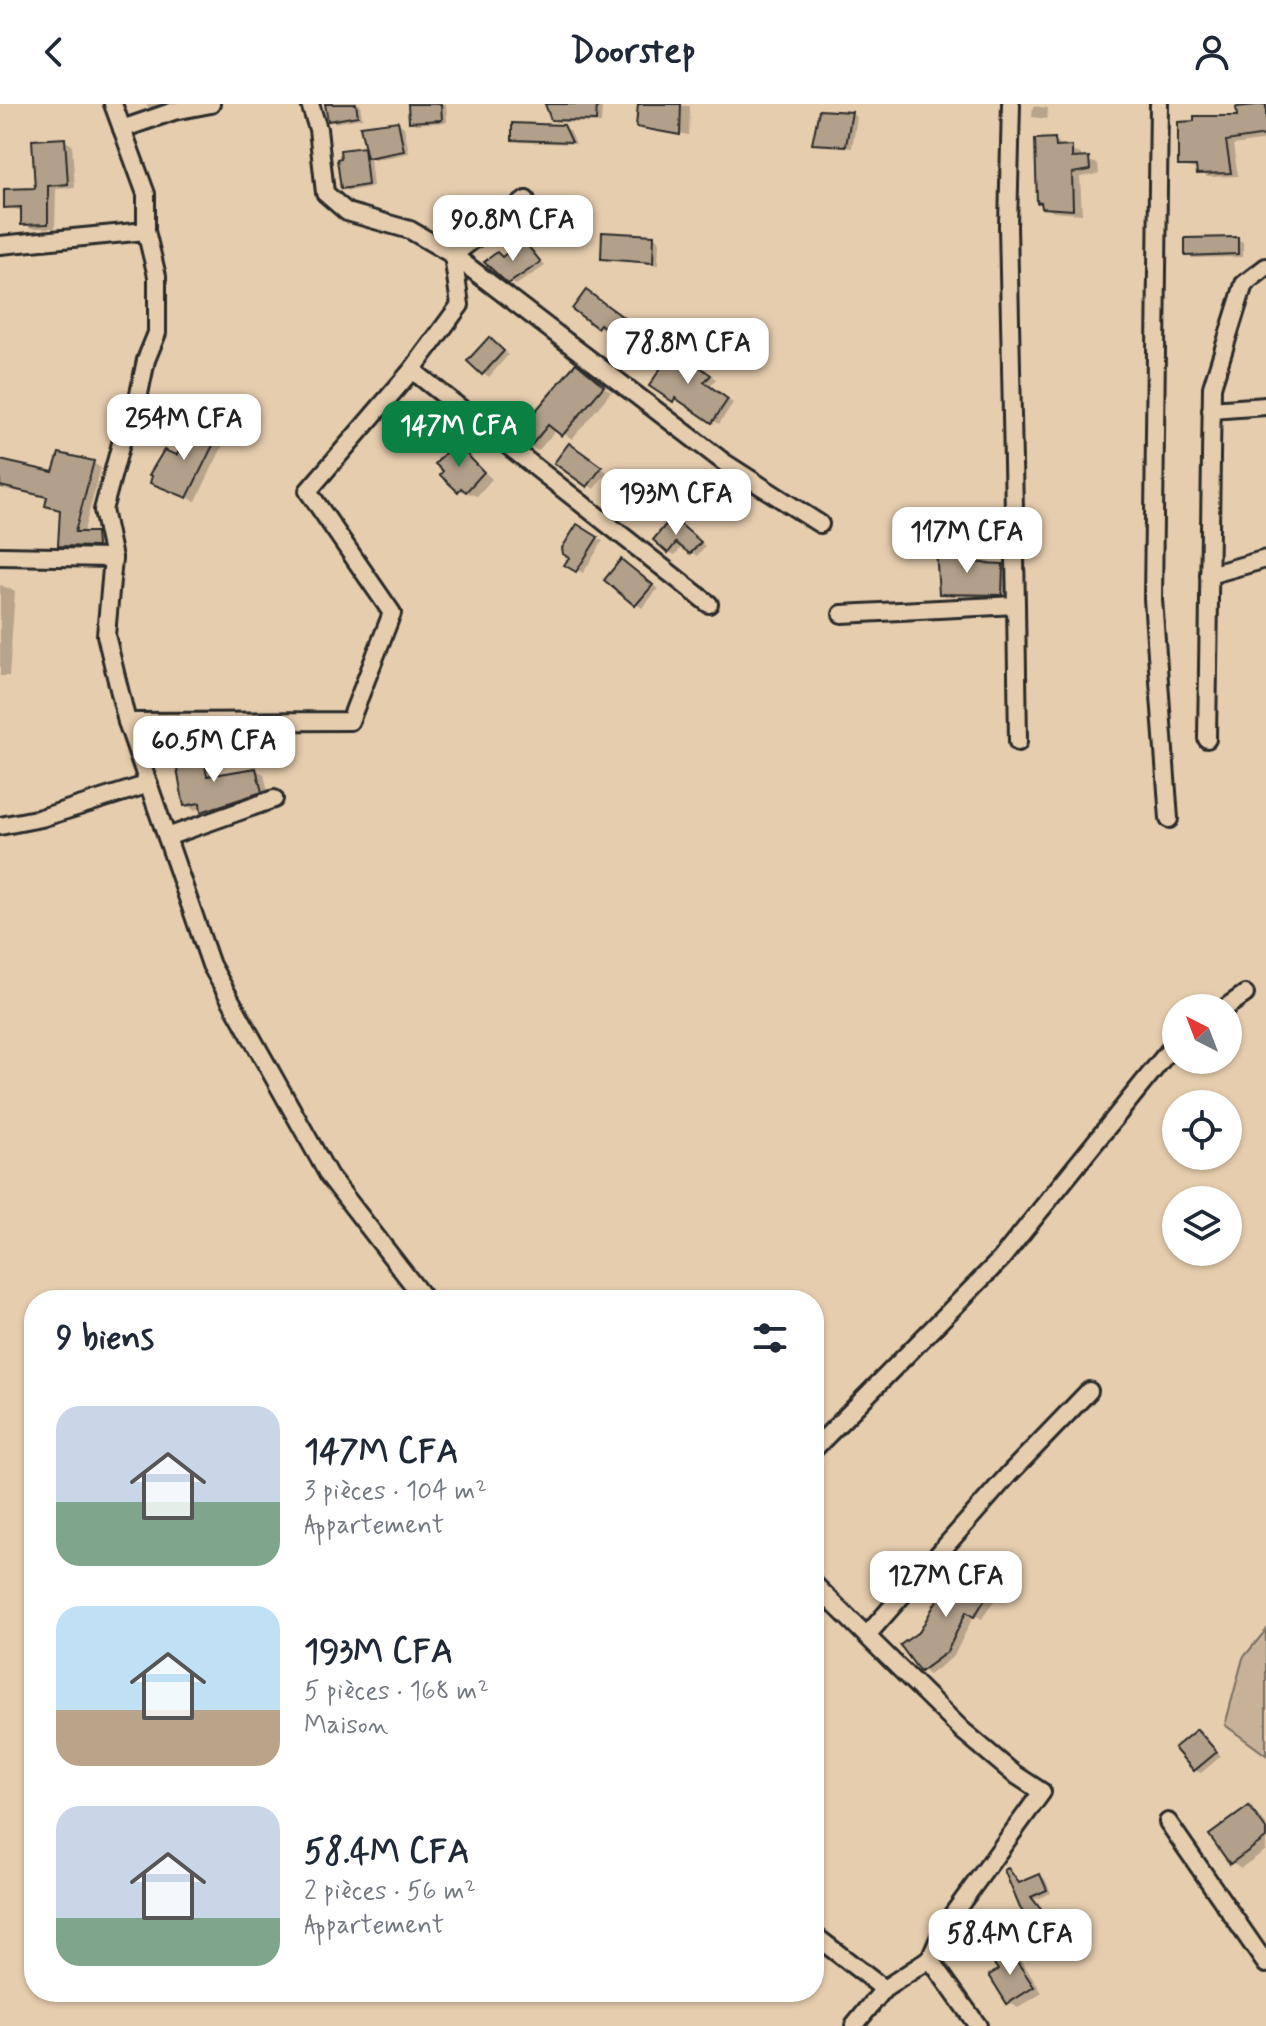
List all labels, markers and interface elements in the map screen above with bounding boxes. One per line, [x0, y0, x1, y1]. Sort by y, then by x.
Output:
text: Doorstep [570, 29, 696, 76]
icon: back [32, 30, 76, 74]
icon: person [1190, 30, 1234, 74]
pin: 90.8M CFA [421, 195, 605, 263]
text: 90.8M CFA [451, 204, 575, 238]
pin: 78.8M CFA [596, 318, 780, 386]
text: 78.8M CFA [625, 327, 751, 361]
pin: 254M CFA [101, 394, 267, 462]
pin: 147M CFA [376, 401, 542, 469]
text: 254M CFA [125, 403, 243, 437]
text: 147M CFA [400, 410, 518, 444]
pin: 193M CFA [593, 469, 759, 537]
text: 193M CFA [619, 478, 733, 512]
pin: 117M CFA [884, 507, 1050, 575]
text: 117M CFA [910, 516, 1024, 550]
pin: 60.5M CFA [122, 716, 306, 784]
text: 60.5M CFA [151, 725, 277, 759]
north arrow [1162, 994, 1242, 1074]
map controls [1162, 994, 1242, 1266]
button: locate [1162, 1090, 1242, 1170]
button: layers [1162, 1186, 1242, 1266]
text: 9 biens [56, 1316, 154, 1361]
icon: filters [748, 1316, 792, 1360]
text: 147M CFA [304, 1430, 459, 1475]
icon: home [120, 1438, 216, 1534]
text: 3 pièces · 104 m² [304, 1475, 487, 1509]
text: Appartement [304, 1509, 444, 1543]
pin: 127M CFA [863, 1551, 1029, 1619]
text: 127M CFA [888, 1560, 1004, 1594]
text: 193M CFA [304, 1630, 453, 1675]
icon: home [120, 1638, 216, 1734]
text: 5 pièces · 168 m² [304, 1675, 489, 1709]
text: Maison [304, 1709, 388, 1743]
text: 58.4M CFA [304, 1830, 470, 1875]
icon: home [120, 1838, 216, 1934]
text: 2 pièces · 56 m² [304, 1875, 476, 1909]
text: Appartement [304, 1909, 444, 1943]
pin: 58.4M CFA [918, 1909, 1102, 1977]
text: 58.4M CFA [947, 1918, 1073, 1952]

